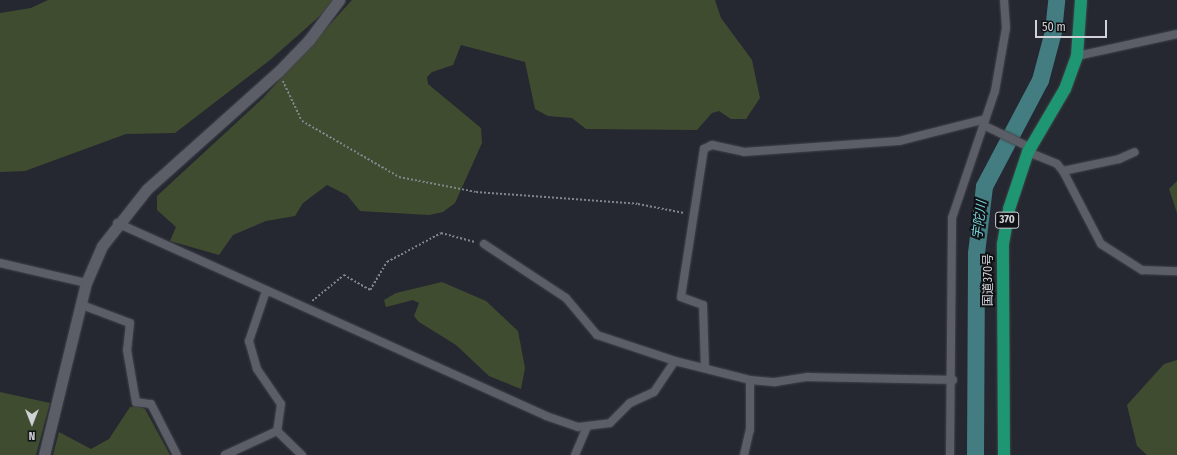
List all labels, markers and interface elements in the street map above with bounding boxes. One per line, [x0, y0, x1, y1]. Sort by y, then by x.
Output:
scale bar [1037, 12, 1109, 38]
text: 50 m [1042, 20, 1066, 34]
water label: 宇陀川 [970, 200, 990, 240]
road number: 370 [995, 211, 1019, 229]
street label: 国道370号 [982, 254, 996, 306]
north arrow [12, 403, 52, 443]
text: N [29, 429, 35, 442]

